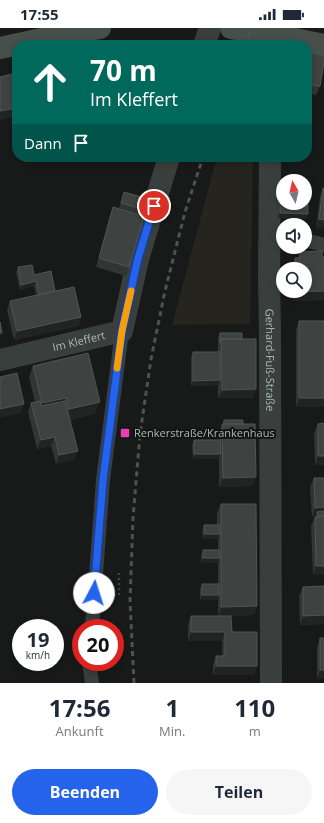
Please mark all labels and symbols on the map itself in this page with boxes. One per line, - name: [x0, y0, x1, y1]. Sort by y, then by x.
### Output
- north arrow: [276, 174, 312, 210]
- pin: [137, 189, 171, 223]
- street label: Gerhard-Fuß-Straße: [263, 308, 278, 411]
- street label: Im Kleffert: [51, 327, 107, 354]
- place label: Renkerstraße/Krankenhaus: [134, 425, 275, 440]
- marker: Renkerstraße/Krankenhaus: [119, 427, 131, 439]
- position arrow: [73, 572, 115, 614]
- speed limit sign: 20: [72, 619, 124, 671]

